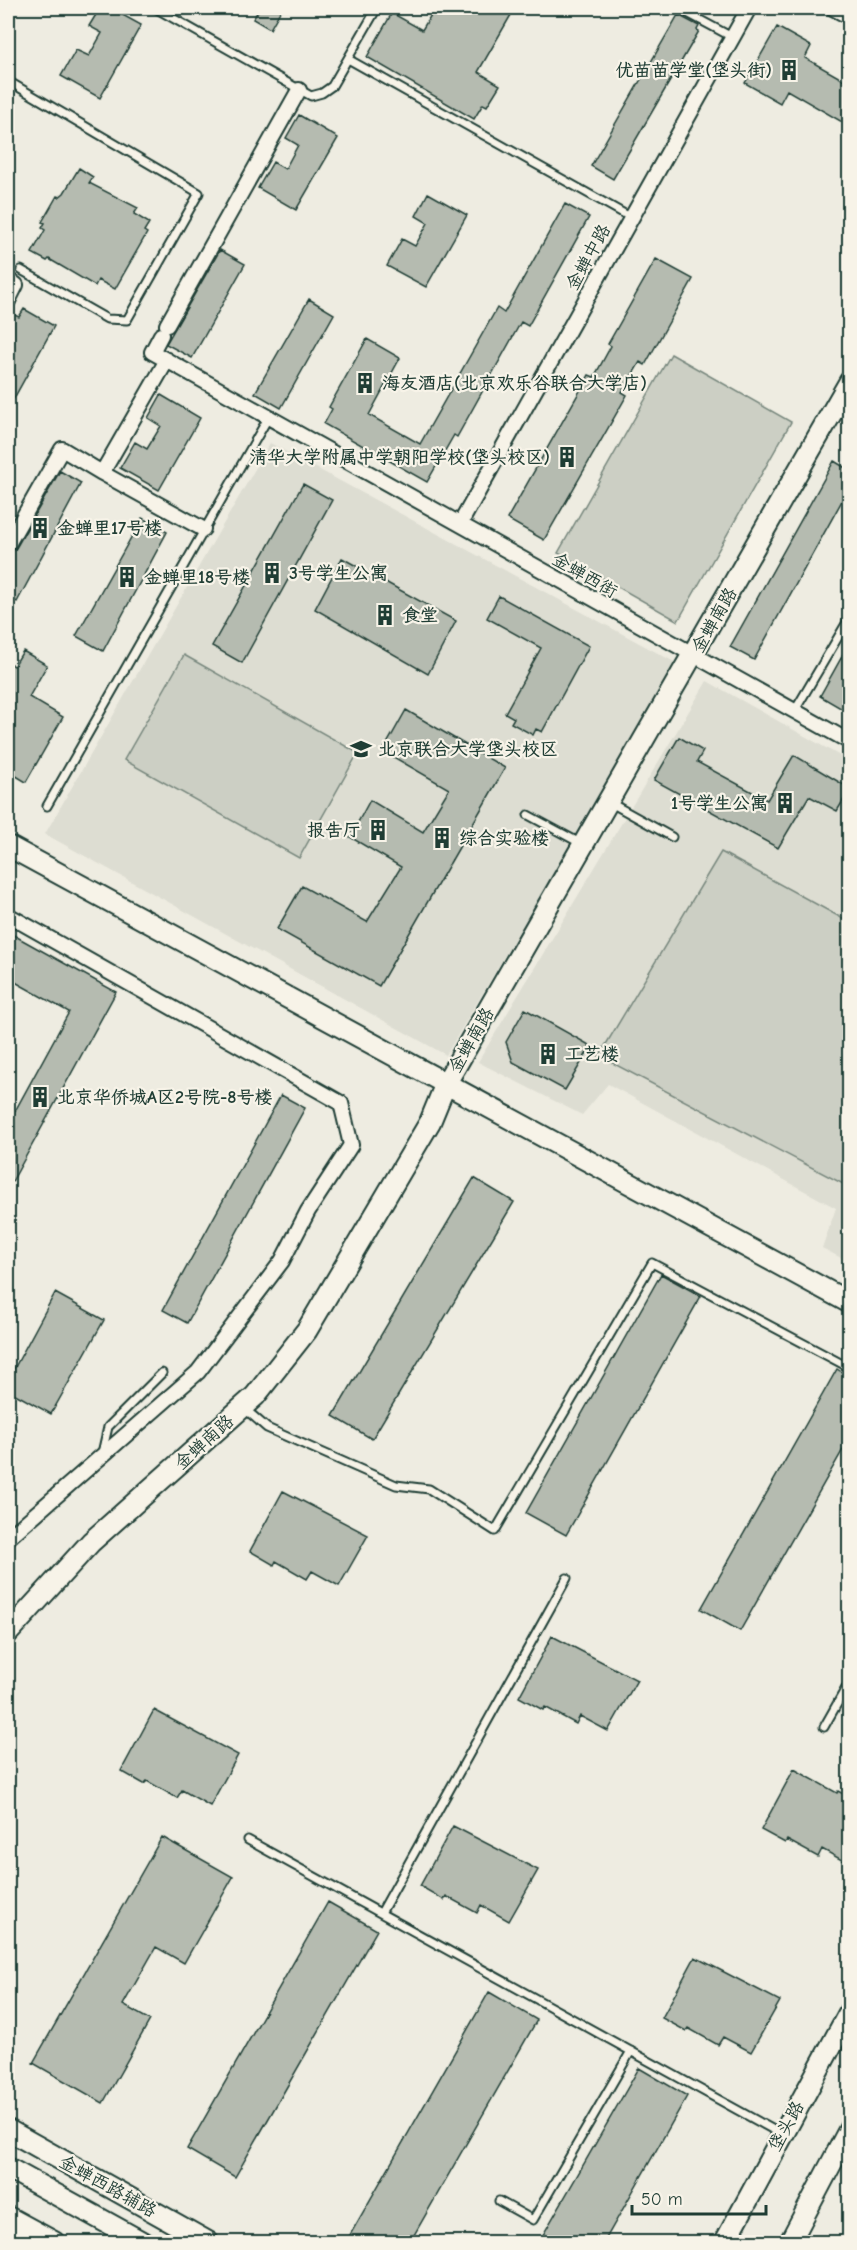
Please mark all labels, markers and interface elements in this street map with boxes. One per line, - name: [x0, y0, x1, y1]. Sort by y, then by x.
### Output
- building icon: 优苗苗学堂(垡头街): [777, 58, 801, 82]
- place label: 优苗苗学堂(垡头街): [615, 60, 772, 81]
- street label: 金蝉中路: [562, 221, 615, 294]
- building icon: 海友酒店(北京欢乐谷联合大学店): [353, 371, 377, 395]
- place label: 海友酒店(北京欢乐谷联合大学店): [382, 373, 647, 394]
- building icon: 清华大学附属中学朝阳学校(垡头校区): [555, 445, 579, 469]
- place label: 清华大学附属中学朝阳学校(垡头校区): [249, 447, 550, 468]
- building icon: 金蝉里17号楼: [28, 516, 52, 540]
- place label: 金蝉里17号楼: [57, 518, 162, 539]
- street label: 金蝉西街: [548, 548, 621, 603]
- building icon: 3号学生公寓: [260, 561, 284, 585]
- place label: 3号学生公寓: [289, 563, 388, 584]
- building icon: 金蝉里18号楼: [115, 565, 139, 589]
- place label: 金蝉里18号楼: [144, 567, 250, 588]
- street label: 金蝉南路: [687, 584, 742, 657]
- building icon: 食堂: [373, 603, 397, 627]
- place label: 食堂: [402, 605, 438, 626]
- school or university icon: 北京联合大学垡头校区: [349, 737, 373, 761]
- place label: 北京联合大学垡头校区: [378, 739, 558, 760]
- building icon: 1号学生公寓: [773, 791, 797, 815]
- place label: 1号学生公寓: [671, 793, 768, 814]
- building icon: 报告厅: [366, 818, 390, 842]
- place label: 报告厅: [307, 820, 361, 841]
- building icon: 综合实验楼: [430, 826, 454, 850]
- place label: 综合实验楼: [459, 828, 549, 849]
- street label: 金蝉南路: [444, 1004, 499, 1077]
- building icon: 工艺楼: [536, 1042, 560, 1066]
- place label: 工艺楼: [565, 1044, 619, 1065]
- building icon: 北京华侨城A区2号院-8号楼: [28, 1085, 52, 1109]
- place label: 北京华侨城A区2号院-8号楼: [57, 1087, 272, 1108]
- street label: 金蝉南路: [171, 1410, 238, 1474]
- street label: 垡头路: [764, 2098, 809, 2155]
- street label: 金蝉西路辅路: [55, 2151, 160, 2222]
- scale bar: [632, 2178, 766, 2216]
- text: 50 m: [641, 2189, 683, 2210]

